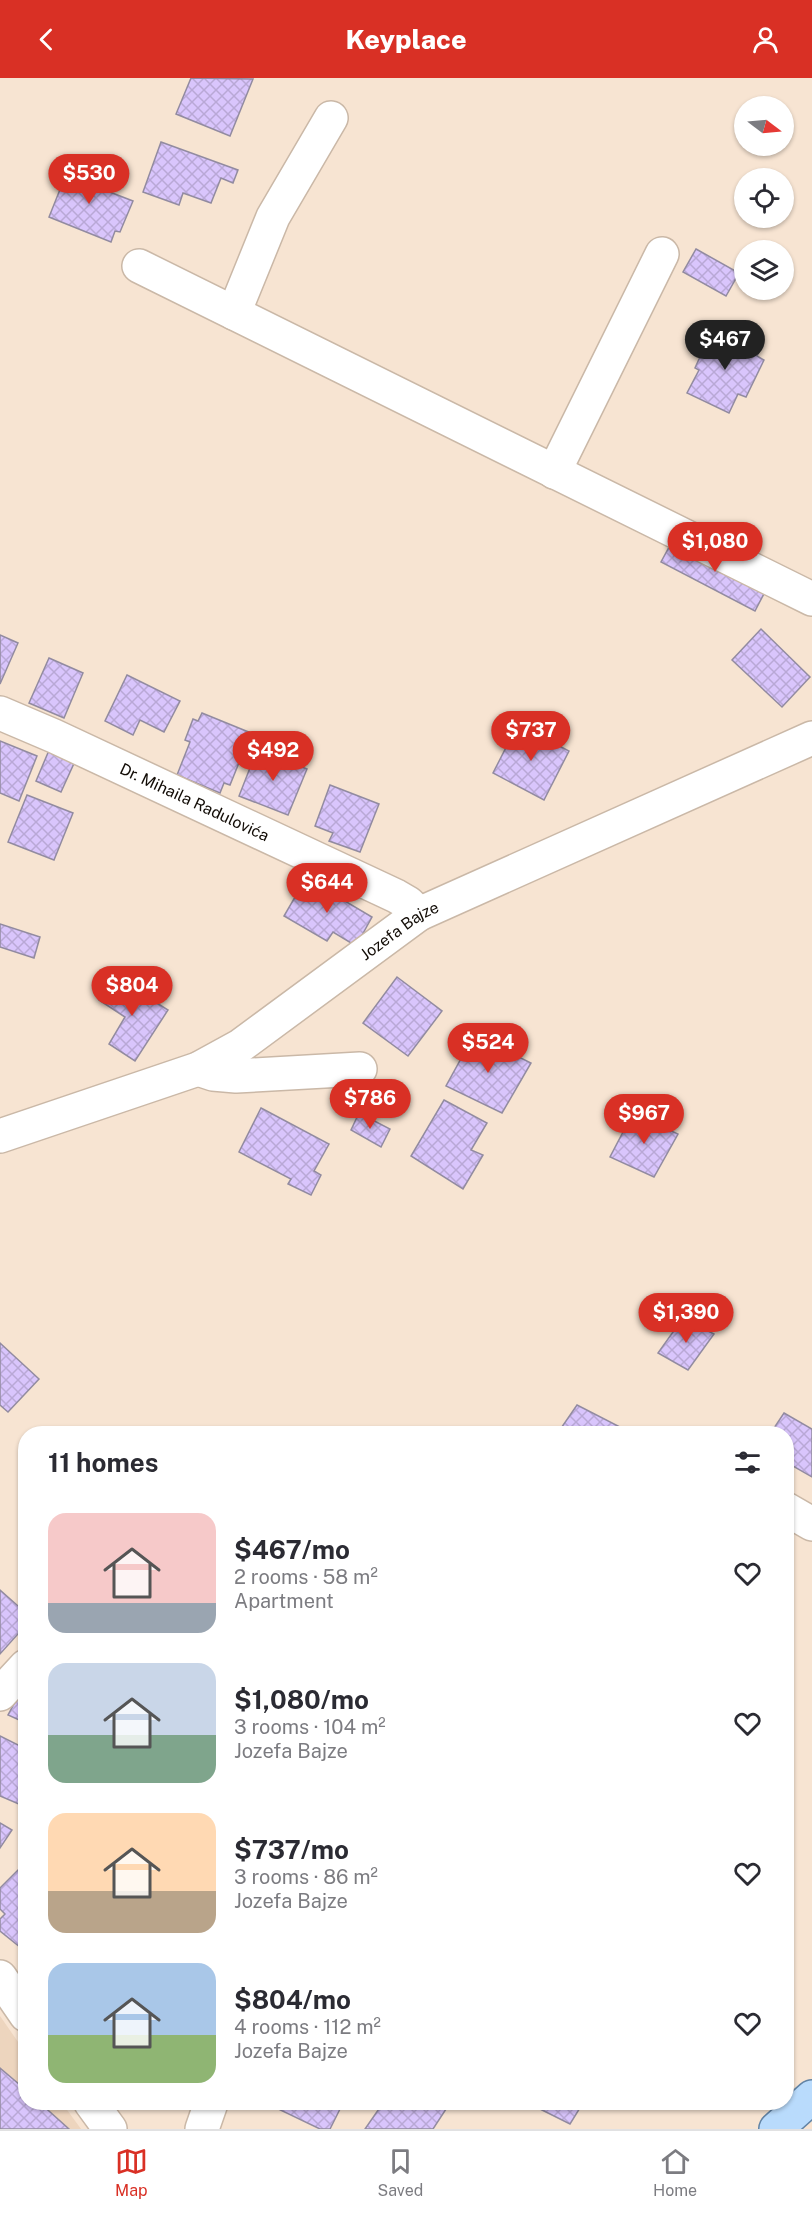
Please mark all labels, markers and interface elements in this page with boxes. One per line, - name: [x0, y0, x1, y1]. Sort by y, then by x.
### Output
- icon: back: [30, 23, 63, 56]
- text: Keyplace: [345, 23, 467, 55]
- icon: person: [749, 23, 782, 56]
- north arrow: [734, 96, 794, 156]
- map controls: [734, 96, 794, 300]
- pin: $530: [53, 154, 125, 205]
- text: $530: [62, 161, 116, 185]
- button: locate: [734, 168, 794, 228]
- button: layers: [734, 240, 794, 300]
- pin: $467: [689, 320, 761, 371]
- text: $467: [699, 327, 751, 351]
- pin: $1,080: [666, 522, 764, 573]
- text: $1,080: [682, 529, 748, 553]
- pin: $737: [495, 711, 567, 762]
- text: $737: [505, 718, 557, 742]
- pin: $492: [237, 731, 309, 782]
- text: $492: [247, 738, 299, 762]
- street label: Dr. Mihaila Radulovića: [117, 759, 272, 845]
- pin: $644: [291, 863, 363, 914]
- text: $644: [301, 870, 354, 894]
- street label: Jozefa Bajze: [356, 897, 441, 964]
- pin: $804: [96, 966, 168, 1017]
- text: $804: [106, 973, 158, 997]
- pin: $524: [452, 1023, 524, 1074]
- text: $524: [462, 1030, 514, 1054]
- pin: $786: [334, 1079, 406, 1130]
- text: $786: [344, 1086, 396, 1110]
- pin: $967: [608, 1094, 680, 1145]
- text: $967: [618, 1101, 670, 1125]
- pin: $1,390: [637, 1293, 735, 1344]
- text: $1,390: [653, 1300, 719, 1324]
- icon: filters: [731, 1446, 764, 1479]
- text: 11 homes: [48, 1447, 158, 1478]
- text: $467/mo: [234, 1534, 350, 1565]
- icon: home: [96, 1537, 168, 1609]
- icon: heart: [731, 1557, 764, 1590]
- text: 2 rooms · 58 m²: [234, 1565, 378, 1589]
- text: Apartment: [234, 1589, 334, 1613]
- text: $1,080/mo: [234, 1684, 369, 1715]
- icon: home: [96, 1687, 168, 1759]
- icon: heart: [731, 1707, 764, 1740]
- text: 3 rooms · 104 m²: [234, 1715, 386, 1739]
- text: Jozefa Bajze: [234, 1739, 348, 1763]
- text: $737/mo: [234, 1834, 349, 1865]
- icon: home: [96, 1837, 168, 1909]
- icon: heart: [731, 1857, 764, 1890]
- text: 3 rooms · 86 m²: [234, 1865, 378, 1889]
- text: Jozefa Bajze: [234, 1889, 348, 1913]
- text: $804/mo: [234, 1984, 351, 2015]
- icon: home: [96, 1987, 168, 2059]
- icon: heart: [731, 2007, 764, 2040]
- text: 4 rooms · 112 m²: [234, 2015, 381, 2039]
- text: Jozefa Bajze: [234, 2039, 348, 2063]
- tab: Map: [115, 2145, 148, 2200]
- tab: Saved: [378, 2145, 423, 2200]
- tab: Home: [653, 2145, 697, 2200]

